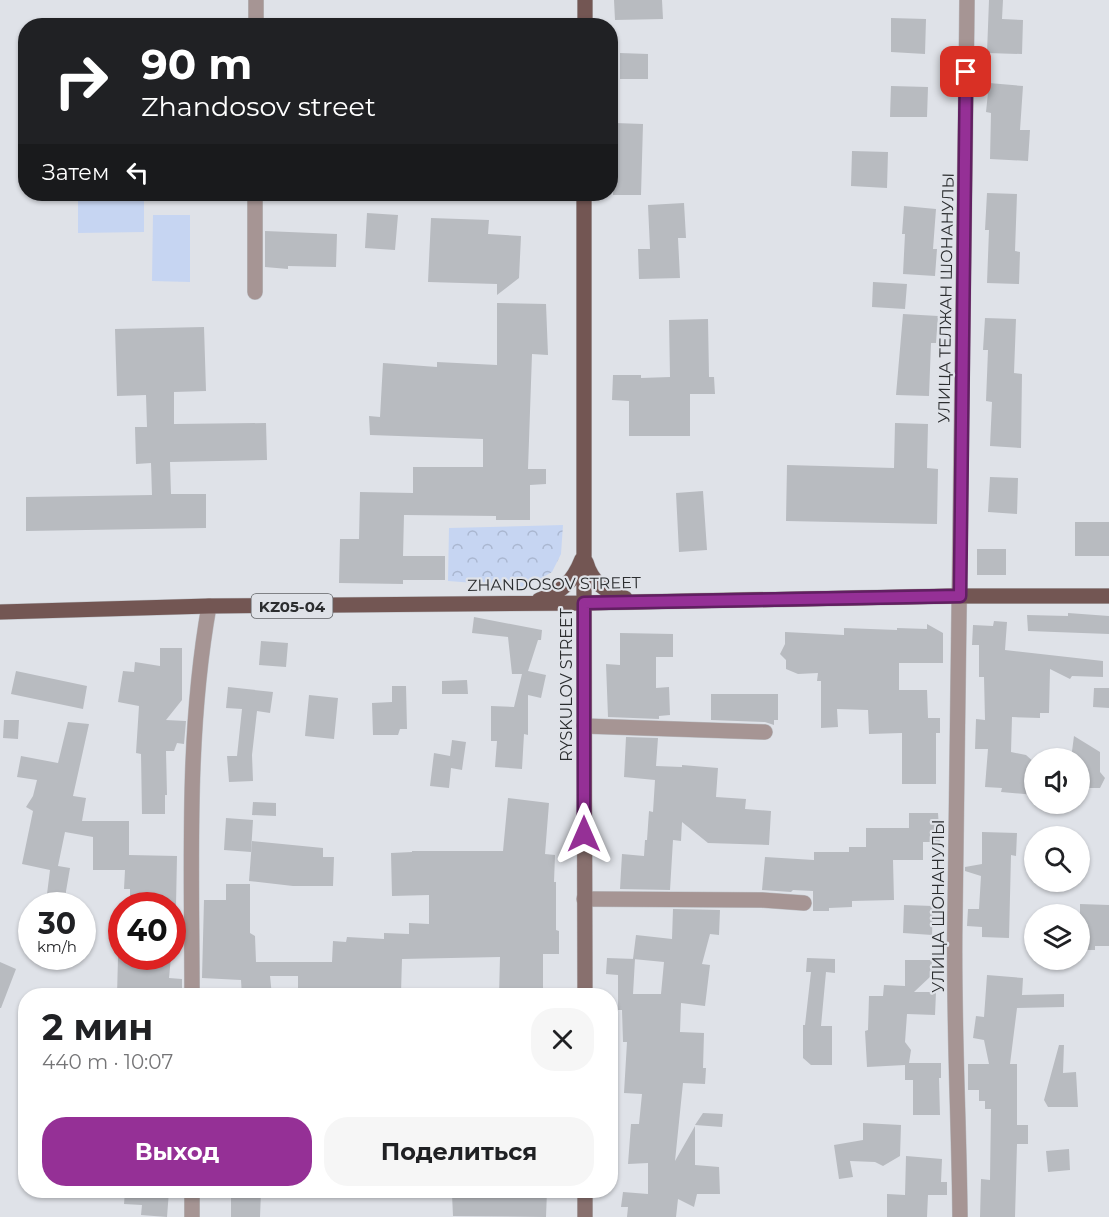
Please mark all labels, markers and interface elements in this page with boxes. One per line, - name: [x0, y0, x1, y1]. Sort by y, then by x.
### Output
- text: 90 m: [141, 38, 252, 90]
- icon: right: [42, 42, 120, 120]
- pin: [940, 46, 991, 97]
- icon: arrive: [949, 55, 982, 88]
- text: Zhandosov street: [141, 90, 376, 123]
- icon: left: [121, 156, 154, 189]
- text: Затем: [42, 159, 109, 186]
- street label: УЛИЦА ТЕЛЖАН ШОНАНУЛЫ: [934, 173, 958, 423]
- street label: ZHANDOSOV STREET: [467, 573, 642, 595]
- road number: KZ05-04: [252, 594, 332, 618]
- street label: RYSKULOV STREET: [557, 607, 576, 762]
- map controls: [1024, 748, 1090, 970]
- button: sound: [1024, 748, 1090, 814]
- position arrow: [552, 802, 616, 866]
- street label: УЛИЦА ШОНАНУЛЫ: [929, 819, 948, 993]
- button: search: [1024, 826, 1090, 892]
- speed limit sign: 40: [108, 892, 186, 970]
- button: layers: [1024, 904, 1090, 970]
- text: 30: [38, 905, 76, 942]
- text: km/h: [37, 937, 77, 956]
- text: 2 мин: [42, 1005, 153, 1049]
- button: close: [531, 1008, 594, 1071]
- text: 440 m · 10:07: [42, 1050, 173, 1074]
- button: Выход: [42, 1117, 312, 1186]
- button: Поделиться: [324, 1117, 594, 1186]

